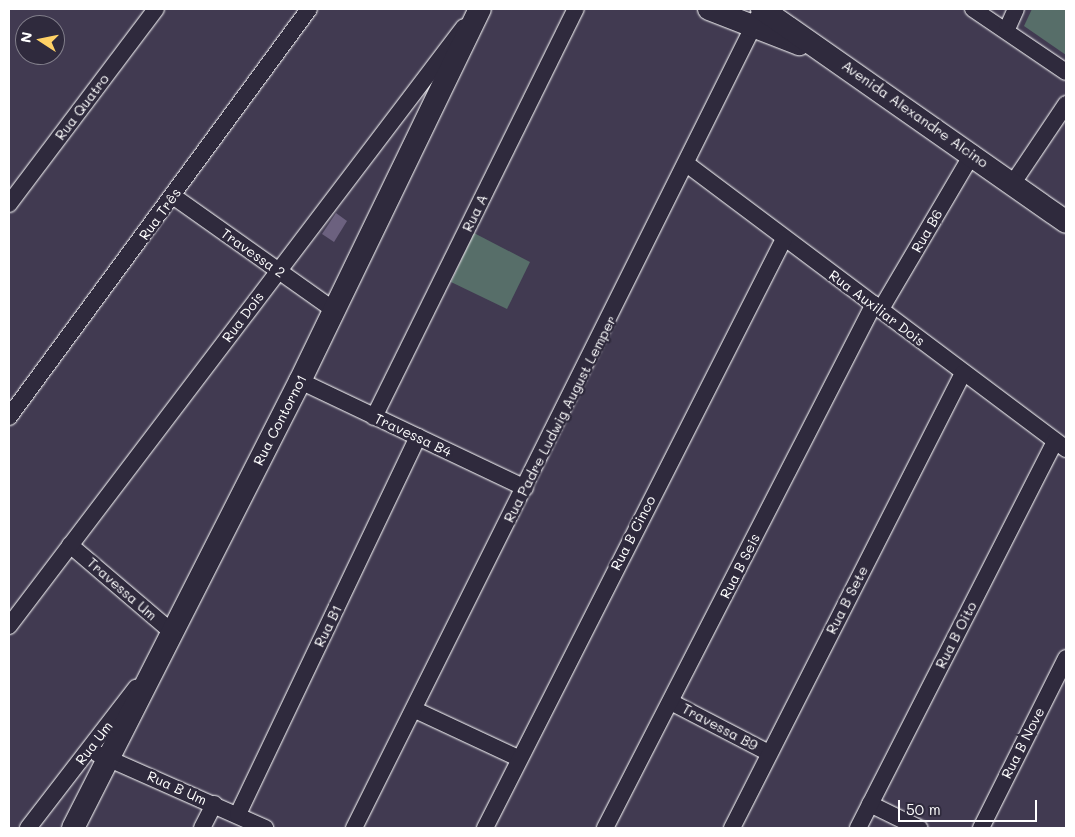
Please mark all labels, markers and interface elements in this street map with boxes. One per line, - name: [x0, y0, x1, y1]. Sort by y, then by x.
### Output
- north arrow: [15, 15, 65, 65]
- text: N: [15, 30, 36, 44]
- street label: Avenida Alexandre Alcino: [839, 57, 991, 171]
- street label: Rua Quatro: [52, 71, 112, 143]
- street label: Rua Três: [135, 185, 185, 243]
- street label: Rua A: [459, 192, 491, 234]
- street label: Rua B6: [908, 206, 946, 256]
- street label: Travessa 2: [218, 225, 288, 281]
- street label: Rua Auxiliar Dois: [826, 266, 928, 350]
- street label: Rua Dois: [219, 288, 267, 346]
- street label: Rua Padre Ludwig August Lemper: [500, 313, 620, 525]
- street label: Rua Contorno1: [250, 372, 310, 468]
- street label: Travessa B4: [372, 410, 454, 460]
- street label: Rua B Cinco: [607, 493, 659, 573]
- street label: Rua B Seis: [716, 531, 764, 601]
- street label: Travessa Um: [84, 554, 160, 624]
- street label: Rua B Sete: [823, 563, 871, 637]
- street label: Rua B Oito: [932, 599, 980, 671]
- street label: Rua B1: [311, 602, 345, 650]
- street label: Travessa B9: [679, 700, 761, 754]
- street label: Rua B Nove: [998, 705, 1048, 781]
- street label: Rua Um: [72, 718, 116, 768]
- street label: Rua B Um: [145, 767, 209, 809]
- scale bar: [900, 790, 1039, 822]
- text: 50 m: [906, 799, 941, 819]

